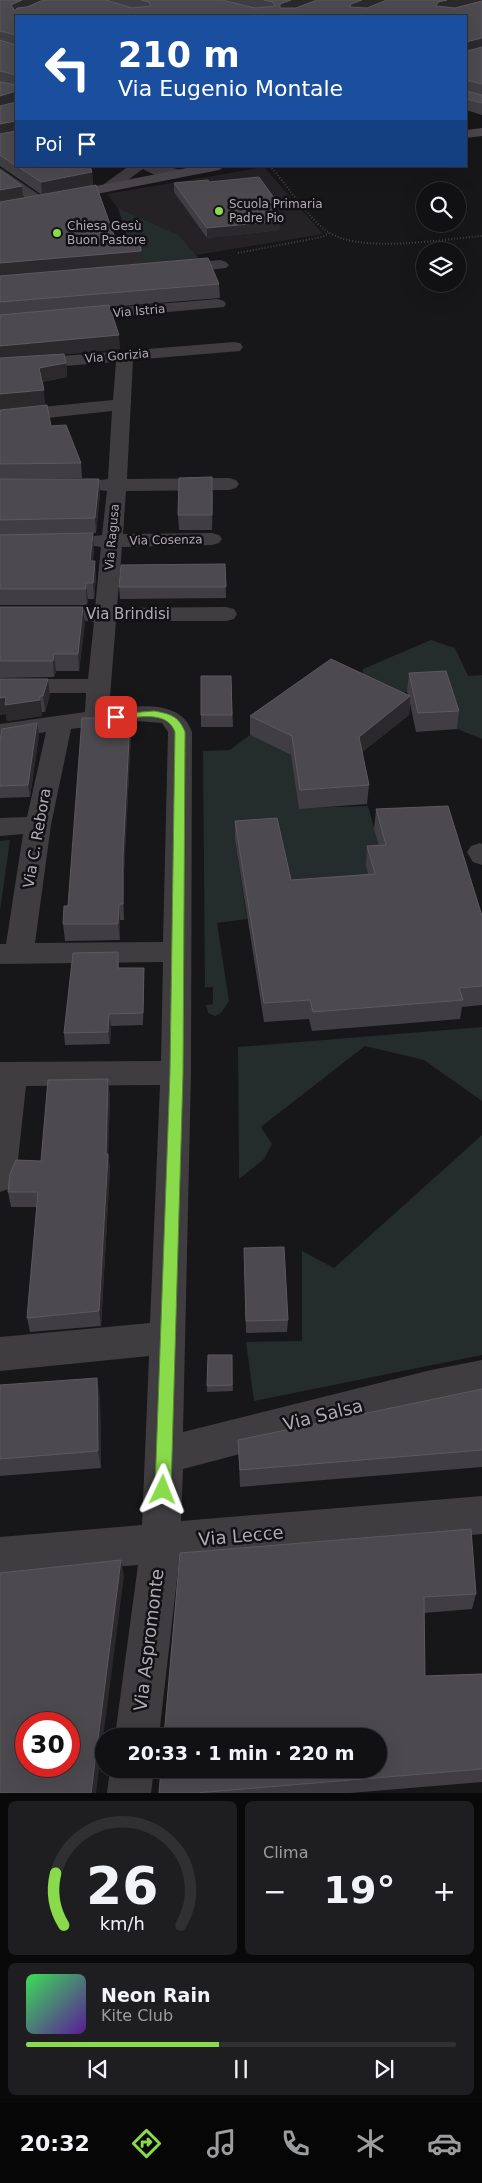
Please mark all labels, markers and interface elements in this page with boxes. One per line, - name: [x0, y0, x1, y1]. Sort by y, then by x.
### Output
- icon: left: [35, 35, 100, 100]
- text: 210 m: [118, 35, 240, 75]
- text: Via Eugenio Montale: [118, 76, 343, 101]
- icon: arrive: [73, 130, 101, 158]
- text: Poi: [35, 133, 63, 155]
- map controls: [416, 182, 466, 292]
- button: search: [416, 182, 466, 232]
- place label: Scuola Primaria Padre Pio: [229, 197, 323, 225]
- marker: Scuola Primaria Padre Pio: [213, 205, 225, 217]
- place label: Chiesa Gesù Buon Pastore: [67, 219, 146, 247]
- marker: Chiesa Gesù Buon Pastore: [51, 227, 63, 239]
- button: layers: [416, 242, 466, 292]
- street label: Via Istria: [112, 302, 166, 320]
- street label: Via Gorizia: [84, 346, 150, 366]
- street label: Via Ragusa: [102, 503, 122, 571]
- street label: Via Cosenza: [129, 532, 203, 548]
- street label: Via Brindisi: [86, 605, 170, 623]
- pin: [95, 696, 137, 738]
- icon: arrive: [102, 703, 130, 731]
- street label: Via C. Rebora: [19, 787, 55, 889]
- street label: Via Salsa: [281, 1394, 365, 1435]
- position arrow: [136, 1463, 188, 1515]
- street label: Via Lecce: [198, 1521, 284, 1550]
- street label: Via Aspromonte: [129, 1568, 168, 1712]
- speed limit sign: 30: [15, 1712, 80, 1777]
- text: 20:33 · 1 min · 220 m: [127, 1742, 355, 1764]
- text: Clima: [263, 1843, 308, 1862]
- text: 26: [86, 1856, 159, 1916]
- text: 19°: [324, 1868, 395, 1912]
- text: −: [263, 1875, 286, 1908]
- text: +: [433, 1875, 456, 1908]
- text: km/h: [100, 1913, 145, 1934]
- text: Neon Rain: [101, 1984, 210, 2006]
- text: Kite Club: [101, 2006, 173, 2025]
- icon: previous: [84, 2055, 112, 2083]
- icon: pause: [227, 2055, 255, 2083]
- icon: next: [370, 2055, 398, 2083]
- icon: directions: [129, 2126, 164, 2161]
- icon: music: [204, 2126, 239, 2161]
- icon: phone: [278, 2126, 313, 2161]
- icon: climate: [353, 2126, 388, 2161]
- icon: car: [427, 2126, 462, 2161]
- text: 20:32: [20, 2131, 90, 2156]

